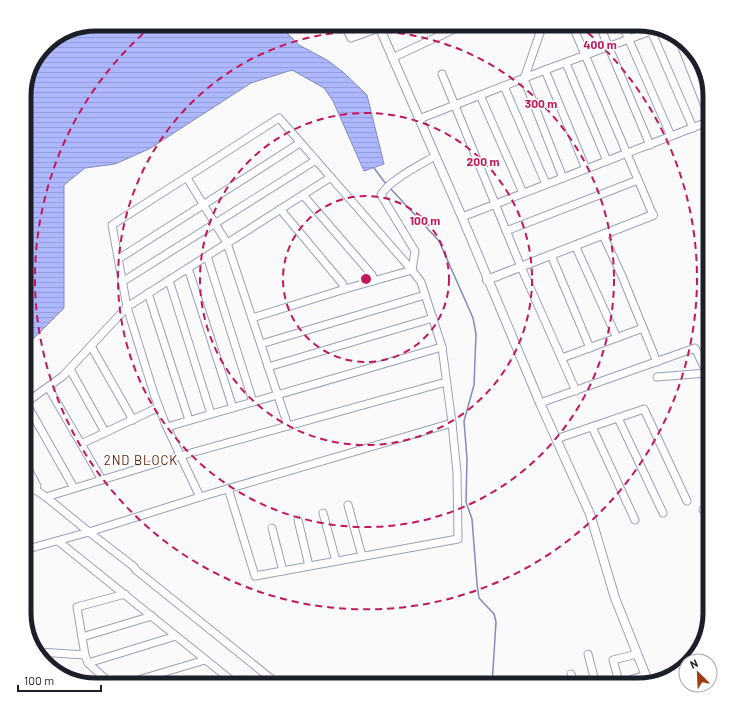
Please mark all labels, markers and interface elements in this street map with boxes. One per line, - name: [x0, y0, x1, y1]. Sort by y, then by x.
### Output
- text: 400 m: [583, 37, 617, 51]
- text: 300 m: [525, 96, 557, 110]
- text: 200 m: [467, 154, 499, 168]
- text: 100 m: [410, 213, 440, 227]
- centre of rings: [359, 272, 373, 286]
- district label: 2ND BLOCK: [104, 452, 178, 468]
- north arrow: [678, 653, 718, 693]
- text: N: [688, 656, 700, 671]
- scale bar: [18, 667, 101, 693]
- text: 100 m: [24, 673, 54, 687]

